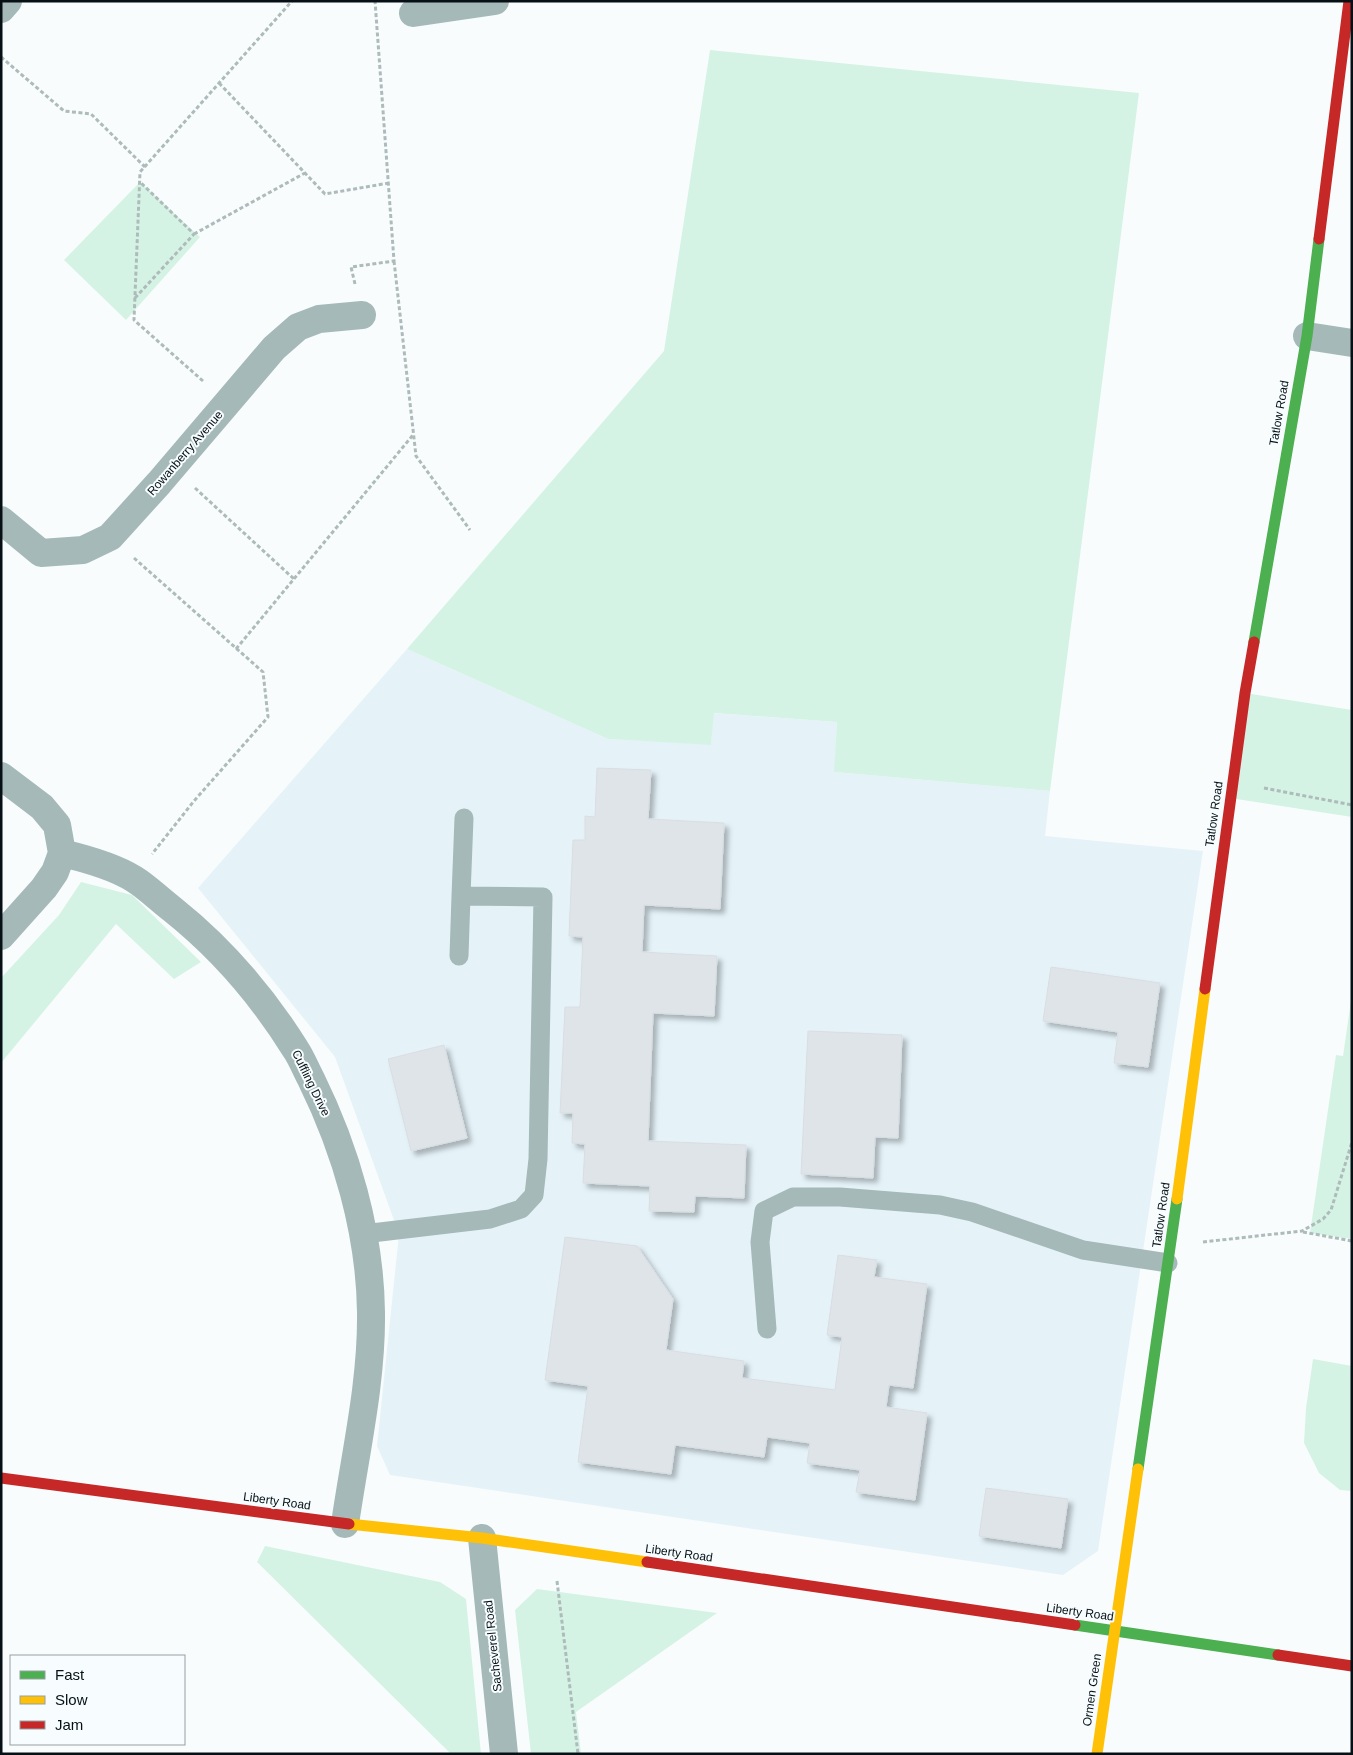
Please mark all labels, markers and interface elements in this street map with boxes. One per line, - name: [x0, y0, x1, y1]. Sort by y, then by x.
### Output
- street label: Tatlow Road: [1266, 379, 1292, 447]
- street label: Rowanberry Avenue: [144, 407, 226, 498]
- street label: Tatlow Road: [1202, 780, 1226, 848]
- street label: Cuffling Drive: [289, 1048, 333, 1119]
- street label: Tatlow Road: [1149, 1181, 1173, 1249]
- street label: Liberty Road: [242, 1489, 312, 1513]
- street label: Liberty Road: [644, 1541, 714, 1565]
- street label: Sacheverel Road: [481, 1599, 505, 1693]
- street label: Liberty Road: [1045, 1600, 1115, 1624]
- street label: Ormen Green: [1080, 1653, 1104, 1727]
- legend: [10, 1655, 185, 1745]
- text: Fast: [55, 1666, 85, 1683]
- text: Slow: [55, 1691, 88, 1708]
- text: Jam: [55, 1716, 83, 1733]

